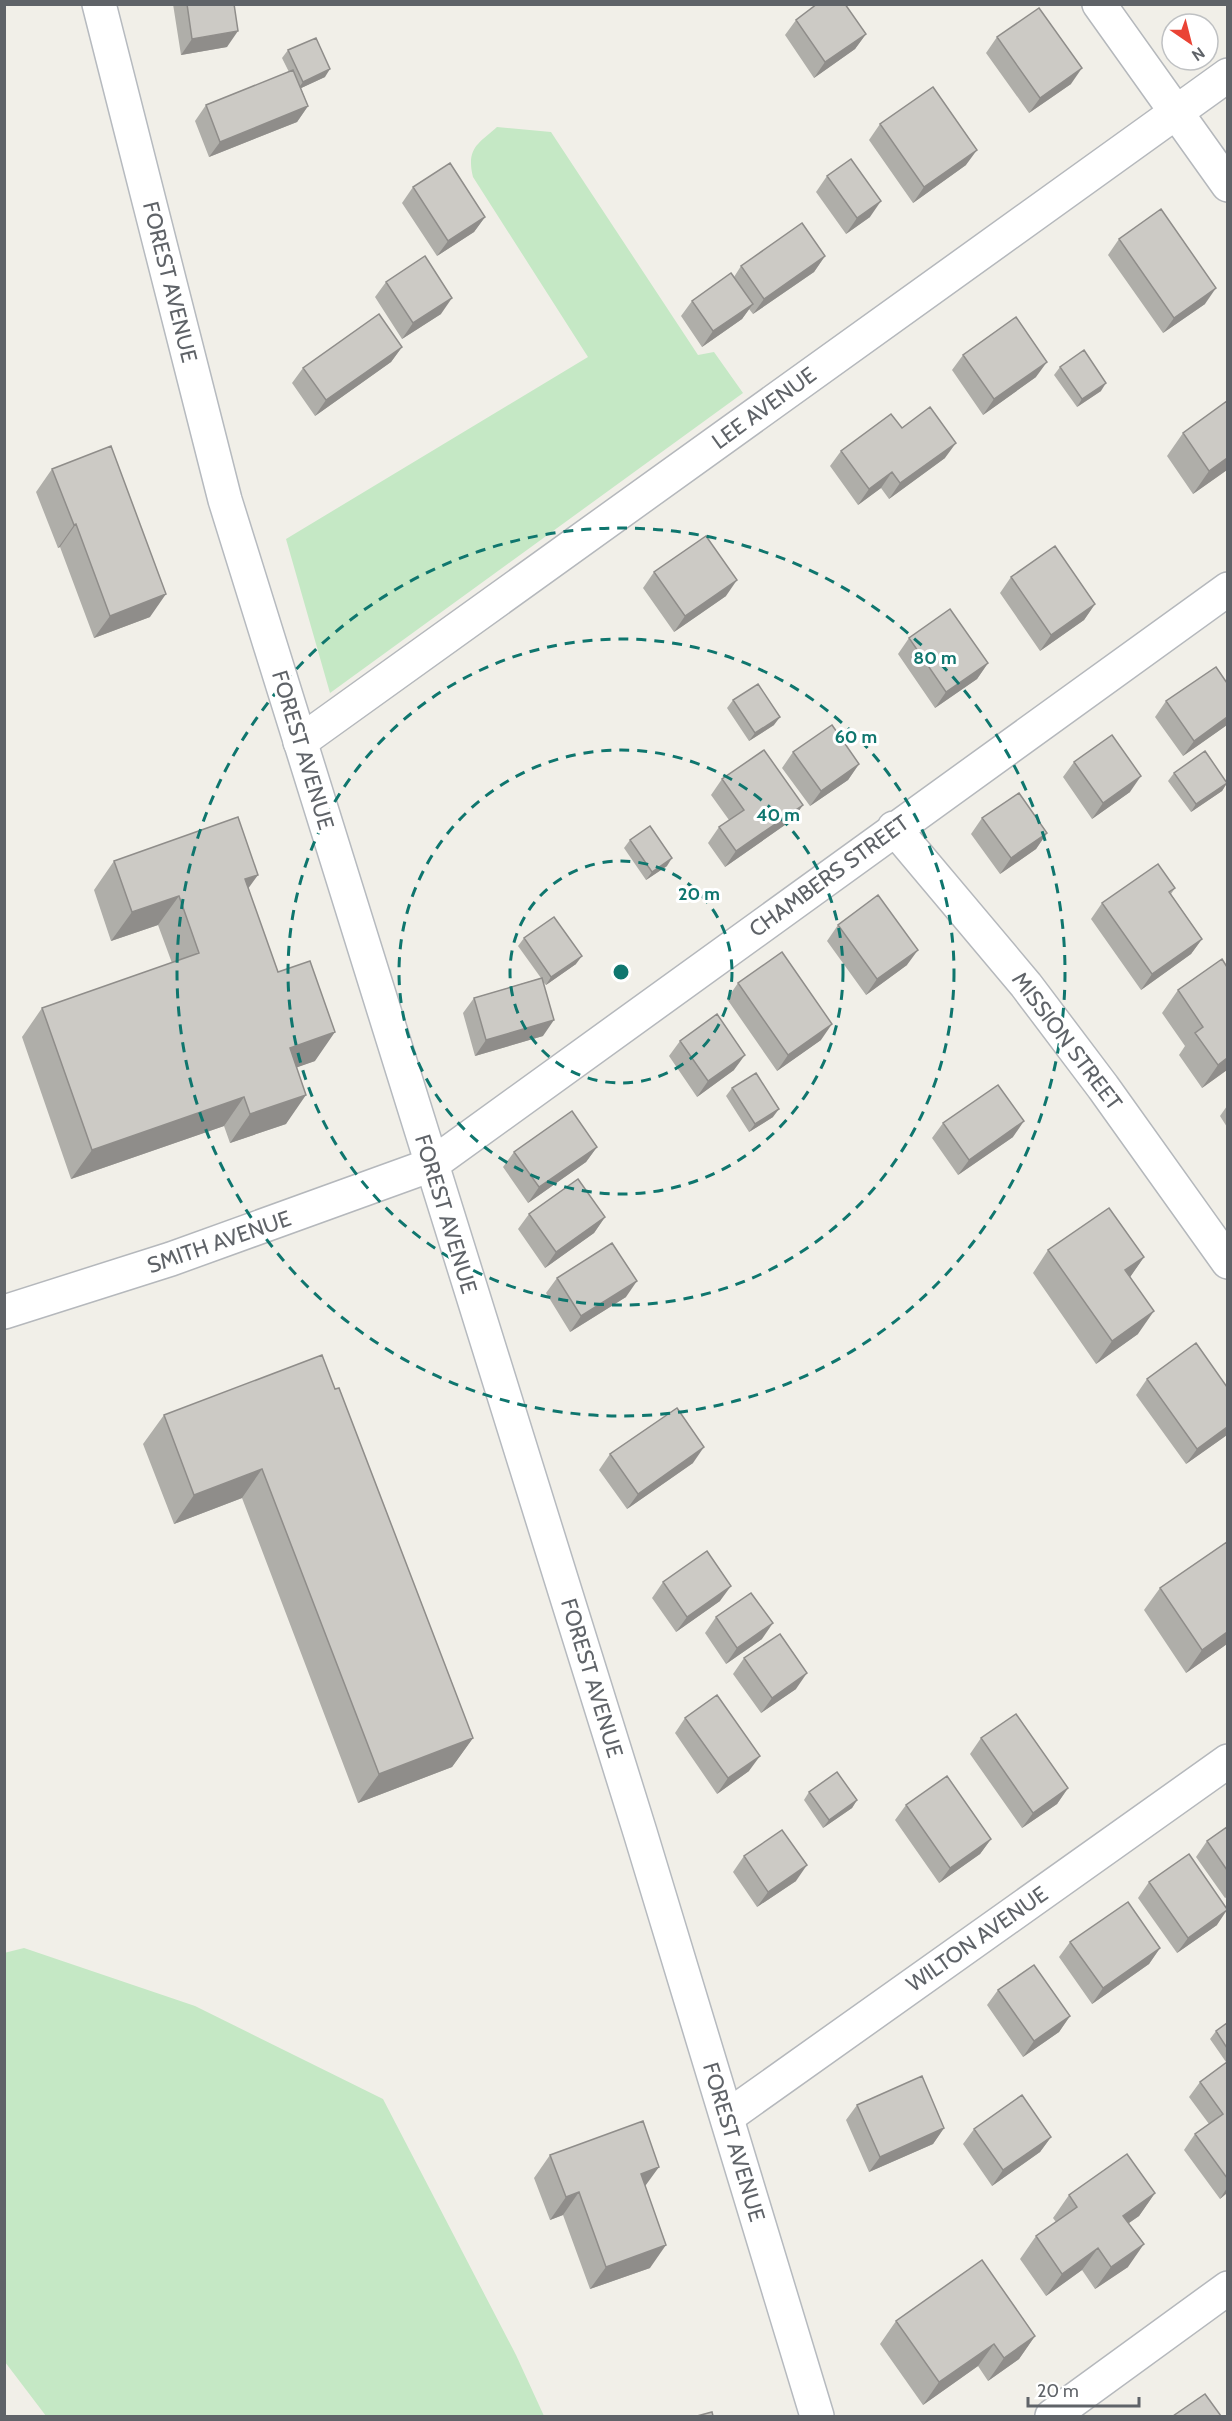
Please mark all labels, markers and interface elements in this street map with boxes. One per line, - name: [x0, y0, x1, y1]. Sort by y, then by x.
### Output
- north arrow: [1160, 12, 1220, 72]
- text: N: [1188, 43, 1208, 65]
- street label: FOREST AVENUE: [137, 199, 203, 365]
- street label: LEE AVENUE: [707, 361, 821, 455]
- text: 80 m: [913, 647, 957, 669]
- street label: FOREST AVENUE: [266, 667, 340, 833]
- text: 60 m: [835, 726, 877, 748]
- text: 40 m: [756, 804, 800, 826]
- street label: CHAMBERS STREET: [744, 809, 914, 943]
- text: 20 m: [678, 883, 720, 905]
- centre of rings: [611, 962, 631, 982]
- street label: MISSION STREET: [1006, 967, 1128, 1116]
- street label: FOREST AVENUE: [409, 1131, 483, 1297]
- street label: SMITH AVENUE: [144, 1205, 294, 1279]
- street label: FOREST AVENUE: [555, 1595, 629, 1761]
- street label: WILTON AVENUE: [901, 1880, 1053, 1998]
- street label: FOREST AVENUE: [697, 2059, 771, 2225]
- scale bar: [1028, 2370, 1139, 2408]
- text: 20 m: [1037, 2380, 1079, 2402]

